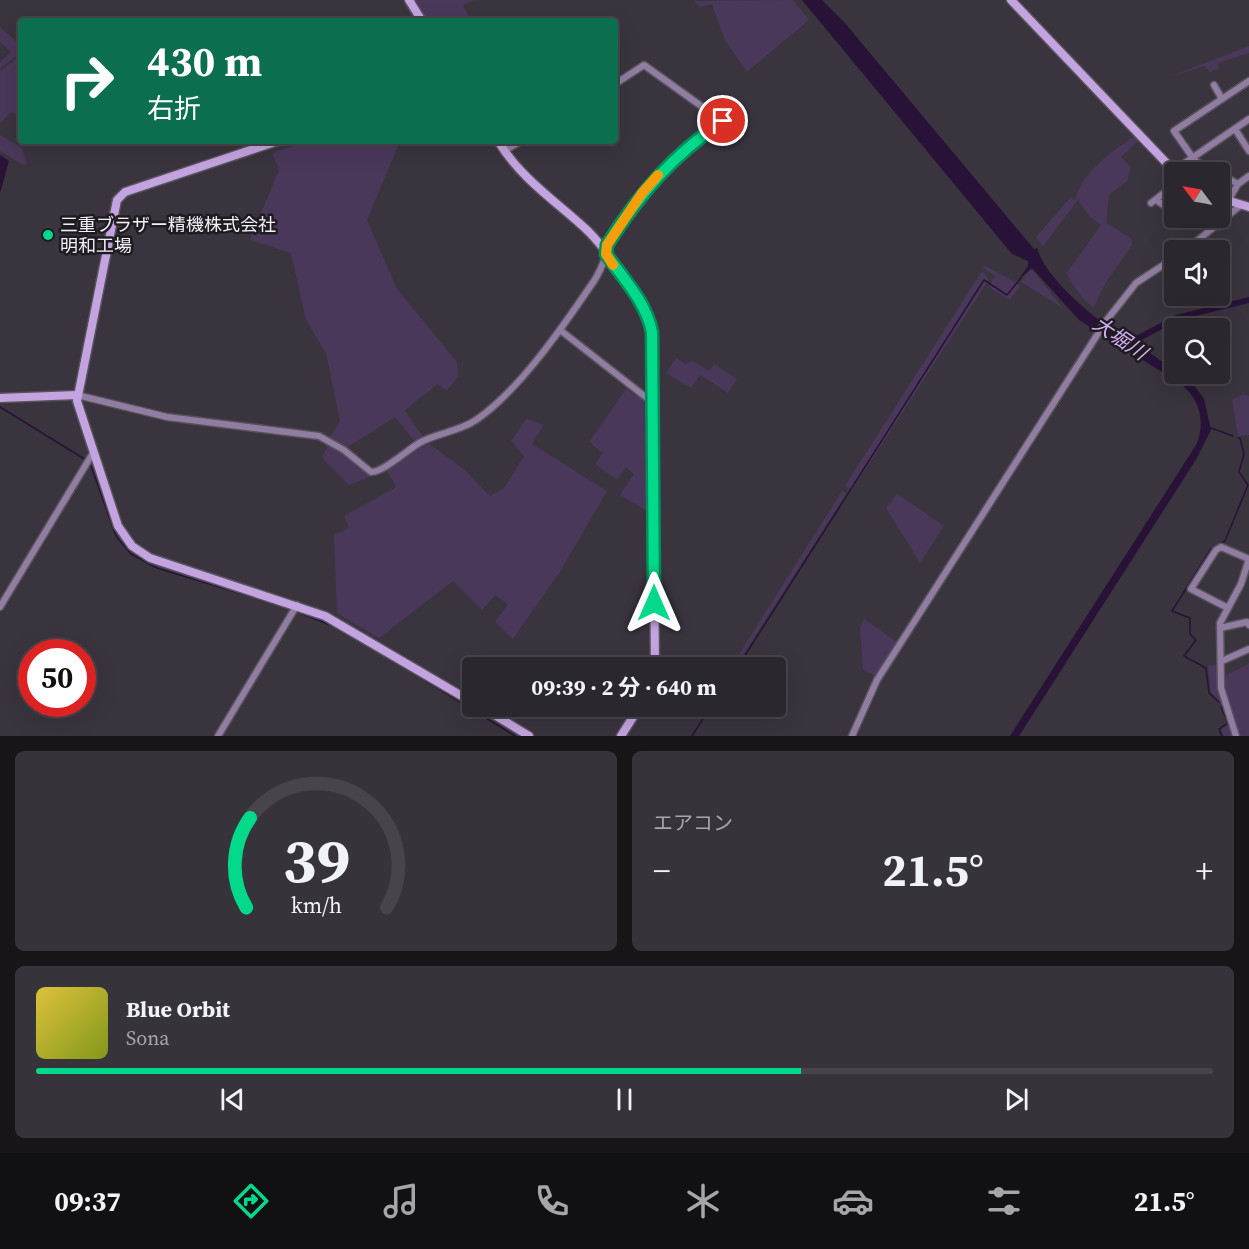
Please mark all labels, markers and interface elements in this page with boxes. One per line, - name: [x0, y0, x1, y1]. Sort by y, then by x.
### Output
- text: 430 m: [147, 32, 262, 90]
- icon: right: [48, 42, 126, 120]
- text: 右折: [147, 90, 201, 127]
- pin: [697, 95, 748, 146]
- icon: arrive: [706, 104, 739, 137]
- north arrow: [1164, 162, 1230, 228]
- map controls: [1164, 162, 1230, 384]
- place label: 三重ブラザー精機株式会社 明和工場: [60, 212, 276, 258]
- marker: 三重ブラザー精機株式会社 明和工場: [41, 228, 55, 242]
- button: sound: [1164, 240, 1230, 306]
- water label: 大堀川: [1087, 310, 1154, 368]
- button: search: [1164, 318, 1230, 384]
- position arrow: [622, 571, 686, 635]
- speed limit sign: 50: [18, 639, 96, 717]
- text: 09:39 · 2 分 · 640 m: [531, 672, 717, 702]
- text: エアコン: [653, 809, 733, 837]
- text: 39: [282, 817, 350, 903]
- text: 21.5°: [882, 839, 984, 901]
- text: −: [653, 848, 671, 893]
- text: +: [1196, 848, 1213, 893]
- text: km/h: [290, 891, 342, 920]
- text: Blue Orbit: [126, 994, 230, 1024]
- text: Sona: [126, 1024, 170, 1052]
- icon: previous: [216, 1083, 249, 1116]
- icon: pause: [608, 1083, 641, 1116]
- icon: next: [1000, 1083, 1033, 1116]
- icon: directions: [230, 1180, 272, 1222]
- icon: music: [380, 1180, 422, 1222]
- icon: phone: [531, 1180, 573, 1222]
- icon: climate: [682, 1180, 724, 1222]
- icon: car: [832, 1180, 874, 1222]
- icon: filters: [983, 1180, 1025, 1222]
- text: 09:37: [54, 1183, 121, 1220]
- text: 21.5°: [1134, 1183, 1195, 1220]

